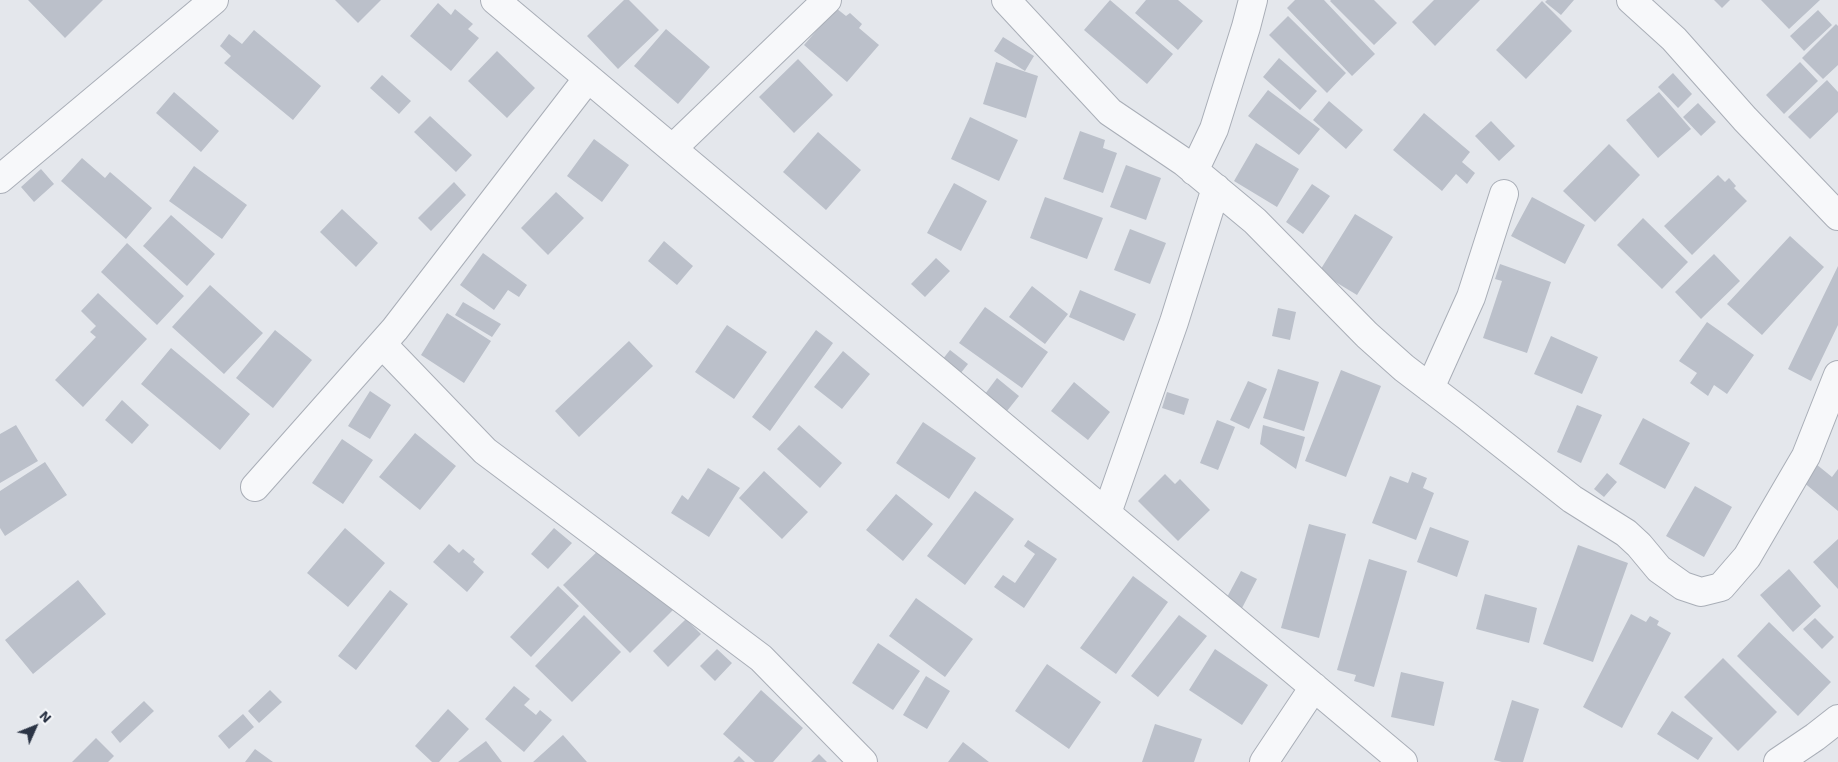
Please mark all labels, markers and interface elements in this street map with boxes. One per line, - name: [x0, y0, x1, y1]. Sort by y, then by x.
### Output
- north arrow: [10, 702, 60, 752]
- text: N: [36, 707, 55, 726]

